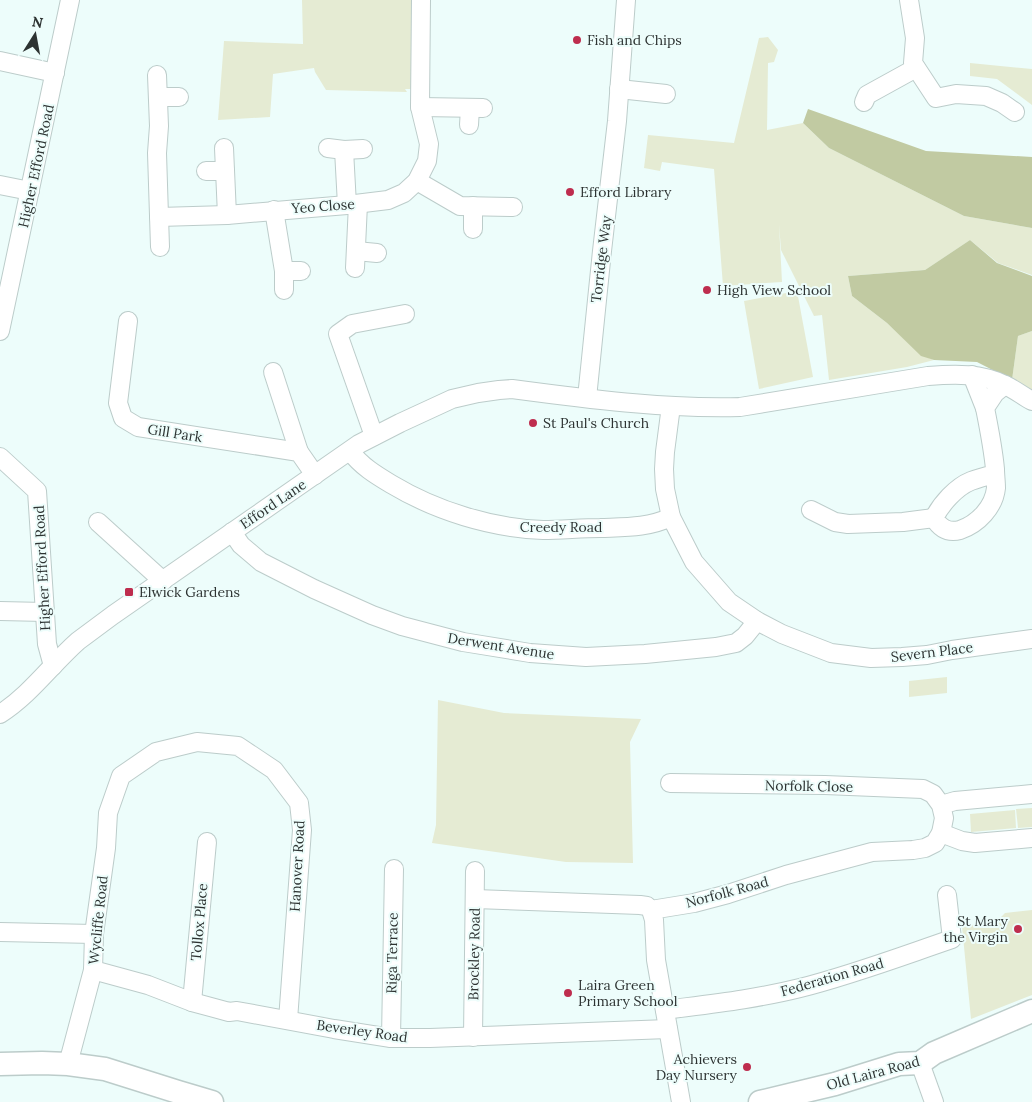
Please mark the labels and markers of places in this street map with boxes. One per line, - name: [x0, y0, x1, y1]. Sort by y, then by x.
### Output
- place label: Fish and Chips: [587, 31, 682, 49]
- marker: Fish and Chips: [571, 34, 583, 46]
- place label: Efford Library: [580, 183, 672, 201]
- marker: Efford Library: [564, 186, 576, 198]
- place label: High View School: [717, 281, 831, 299]
- marker: High View School: [701, 284, 713, 296]
- place label: St Paul's Church: [543, 414, 649, 432]
- marker: St Paul's Church: [527, 417, 539, 429]
- place label: Elwick Gardens: [139, 583, 240, 601]
- marker: Elwick Gardens: [123, 586, 135, 598]
- place label: St Mary the Virgin: [944, 912, 1009, 946]
- marker: St Mary the Virgin: [1012, 923, 1024, 935]
- place label: Laira Green Primary School: [578, 976, 678, 1010]
- marker: Laira Green Primary School: [562, 987, 574, 999]
- place label: Achievers Day Nursery: [656, 1050, 738, 1084]
- marker: Achievers Day Nursery: [741, 1061, 753, 1073]

